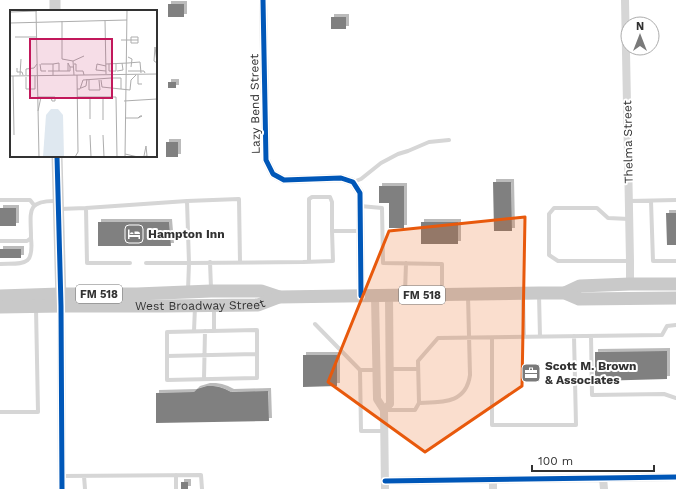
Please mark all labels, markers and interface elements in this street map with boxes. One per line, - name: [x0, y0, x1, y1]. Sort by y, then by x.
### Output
- inset map: [10, 10, 157, 157]
- north arrow: [620, 16, 660, 56]
- text: N: [636, 20, 644, 33]
- street label: Lazy Bend Street: [247, 54, 263, 154]
- street label: Thelma Street: [620, 100, 636, 184]
- hotel icon: Hampton Inn: [123, 223, 145, 245]
- place label: Hampton Inn: [148, 227, 225, 241]
- road number: FM 518: [76, 285, 122, 303]
- road number: FM 518: [399, 286, 445, 304]
- street label: West Broadway Street: [135, 296, 267, 313]
- place label: Scott M. Brown & Associates: [545, 359, 637, 387]
- office icon: Scott M. Brown & Associates: [520, 362, 542, 384]
- scale bar: [532, 447, 654, 473]
- text: 100 m: [538, 454, 573, 468]

